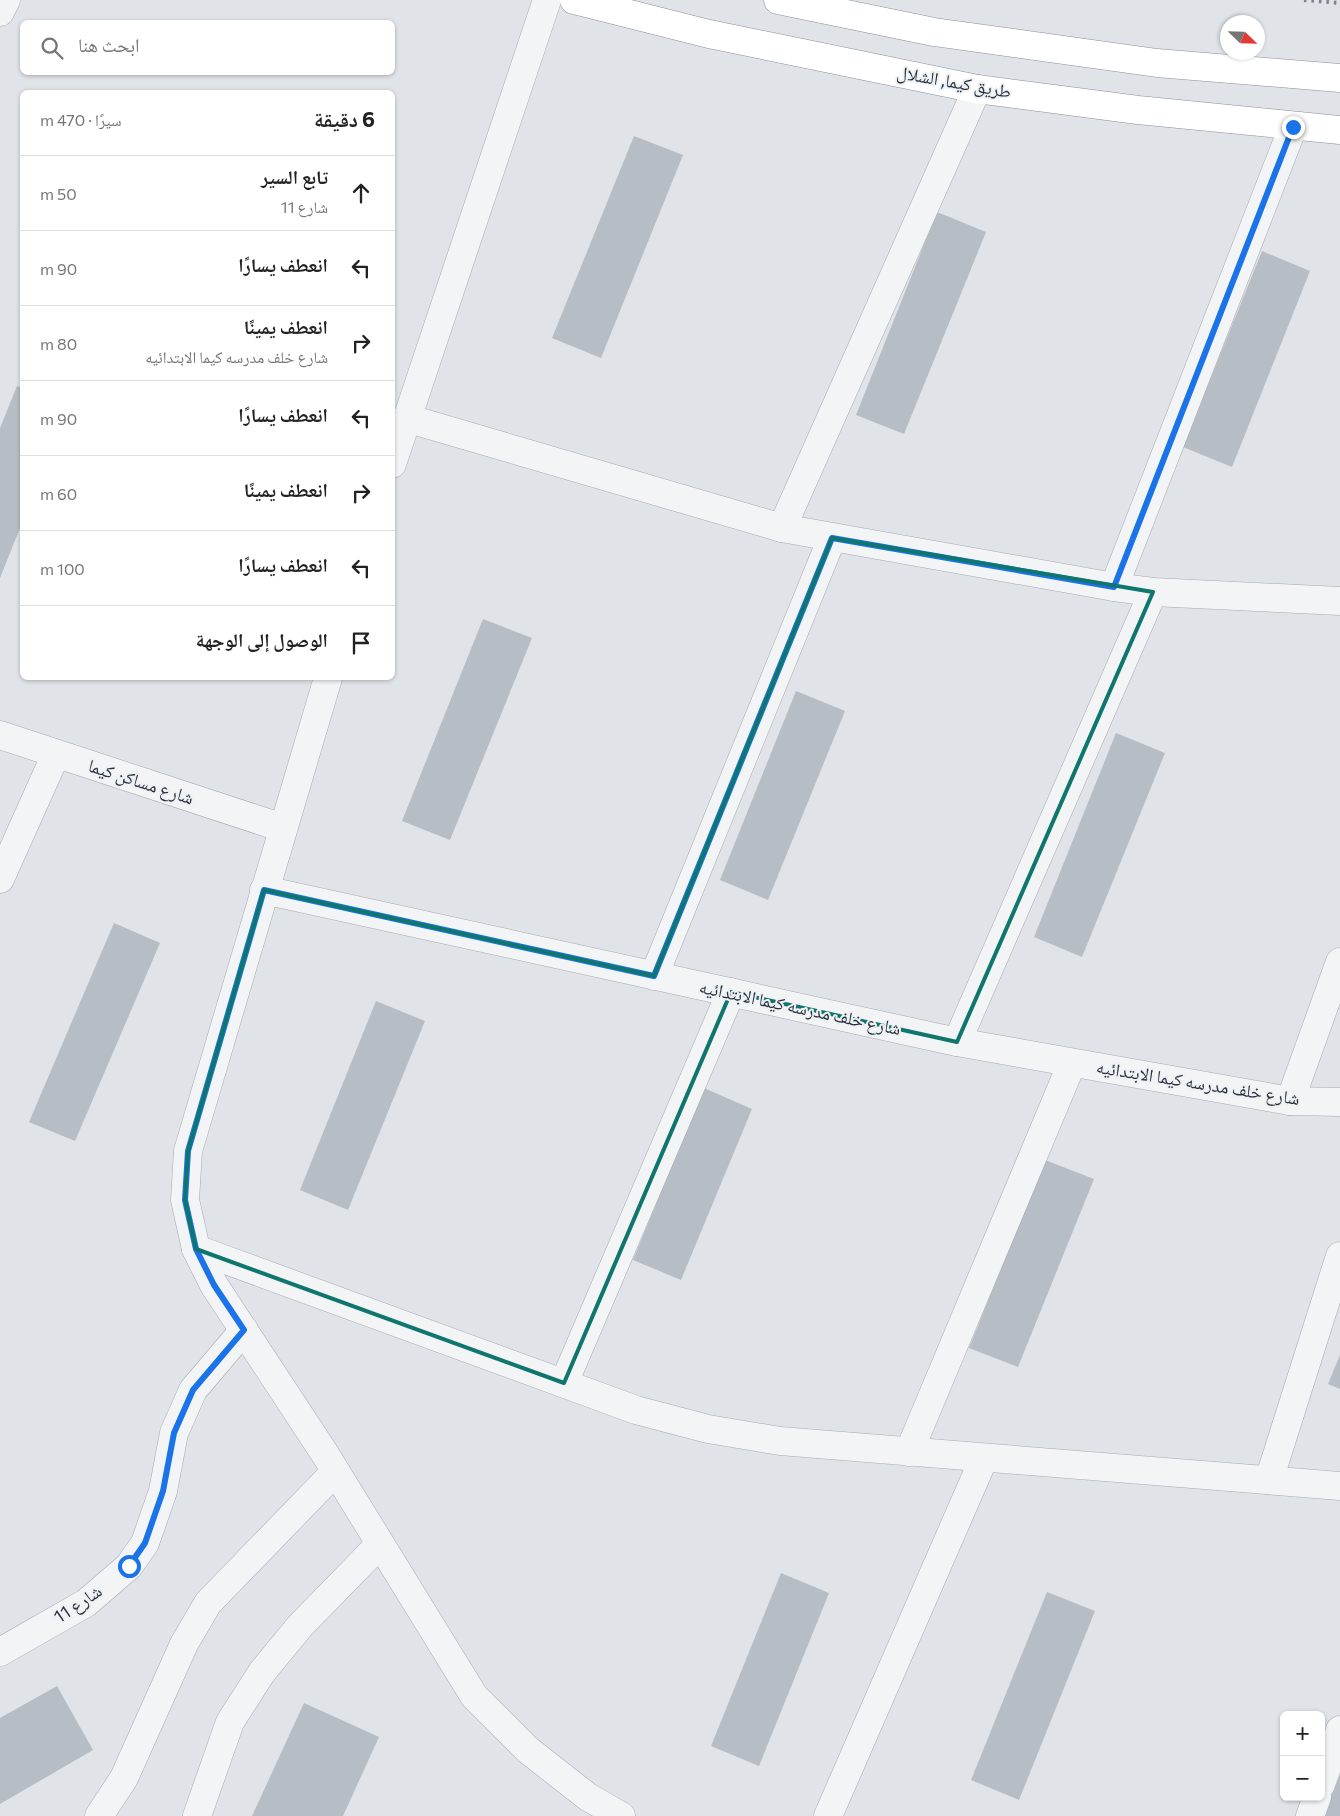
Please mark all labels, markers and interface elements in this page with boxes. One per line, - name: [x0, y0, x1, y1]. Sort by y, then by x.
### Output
- north arrow: [1220, 15, 1265, 60]
- search box: [20, 20, 395, 75]
- text: ابحث هنا: [78, 33, 140, 56]
- icon: search: [38, 34, 66, 62]
- street label: طريق كيما, الشلال: [895, 60, 1013, 103]
- text: 6 دقيقة: [314, 106, 375, 131]
- text: سيرًا · 470 m: [40, 110, 122, 129]
- route end: [1282, 116, 1305, 139]
- text: تابع السير: [261, 165, 328, 188]
- icon: ahead: [347, 179, 375, 207]
- text: 50 m: [40, 184, 77, 203]
- text: شارع 11: [281, 197, 328, 216]
- text: انعطف يسارًا: [238, 253, 328, 276]
- icon: left: [347, 254, 375, 282]
- text: 90 m: [40, 259, 77, 278]
- text: انعطف يمينًا: [244, 315, 328, 338]
- icon: right: [347, 329, 375, 357]
- text: 80 m: [40, 334, 77, 353]
- text: شارع خلف مدرسه كيما الابتدائيه: [145, 347, 328, 366]
- text: انعطف يسارًا: [238, 403, 328, 426]
- icon: left: [347, 404, 375, 432]
- text: 90 m: [40, 409, 77, 428]
- text: انعطف يمينًا: [244, 478, 328, 501]
- icon: right: [347, 479, 375, 507]
- text: 60 m: [40, 484, 77, 503]
- text: انعطف يسارًا: [238, 553, 328, 576]
- icon: left: [347, 554, 375, 582]
- text: 100 m: [40, 559, 85, 578]
- text: الوصول إلى الوجهة: [196, 628, 328, 651]
- icon: arrive: [347, 629, 375, 657]
- street label: شارع مساكن كيما: [85, 754, 197, 809]
- street label: شارع خلف مدرسه كيما الابتدائيه: [697, 975, 903, 1040]
- street label: شارع خلف مدرسه كيما الابتدائيه: [1095, 1055, 1301, 1110]
- route start: [118, 1555, 141, 1578]
- street label: شارع 11: [49, 1579, 106, 1628]
- map controls: [1280, 1711, 1325, 1801]
- button: +: [1280, 1711, 1325, 1756]
- button: −: [1280, 1756, 1325, 1801]

